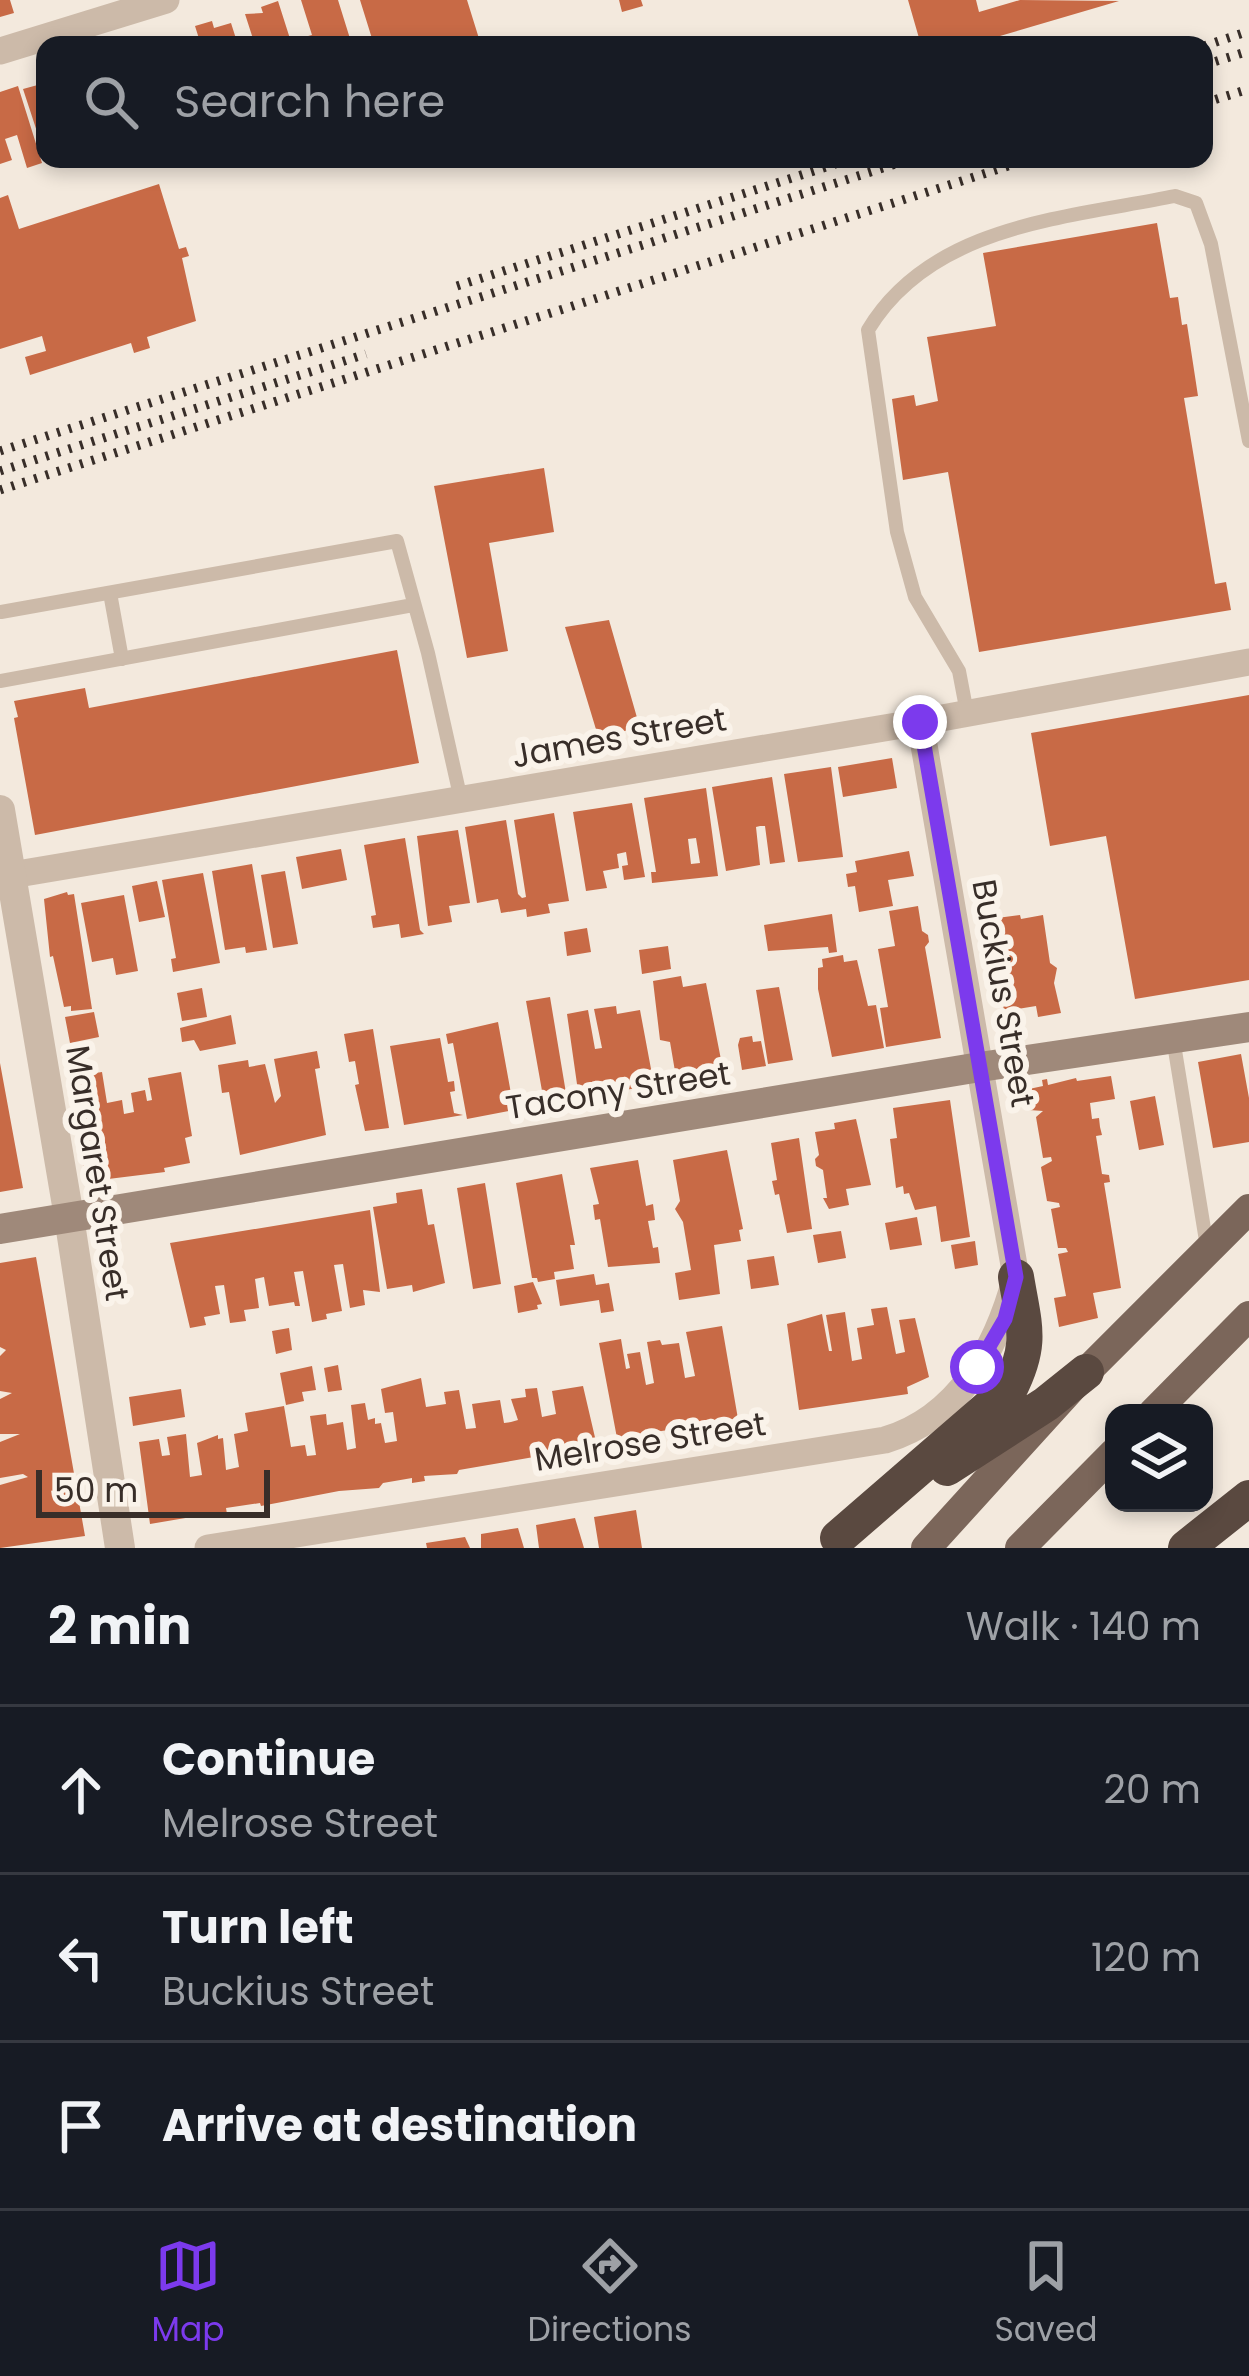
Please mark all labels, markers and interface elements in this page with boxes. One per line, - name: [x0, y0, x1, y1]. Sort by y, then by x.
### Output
- search box: [36, 36, 1213, 168]
- icon: search: [78, 69, 144, 135]
- text: Search here: [174, 70, 445, 133]
- route end: [893, 695, 947, 749]
- street label: James Street: [508, 696, 730, 779]
- street label: Buckius Street: [960, 876, 1047, 1111]
- street label: Margaret Street: [54, 1042, 141, 1304]
- street label: Tacony Street: [503, 1050, 734, 1131]
- route start: [950, 1340, 1004, 1394]
- street label: Melrose Street: [531, 1400, 769, 1483]
- map controls: [1105, 1404, 1213, 1512]
- button: layers: [1105, 1404, 1213, 1512]
- scale bar: [36, 1464, 270, 1517]
- text: 50 m: [54, 1467, 138, 1514]
- text: 2 min: [48, 1590, 191, 1662]
- text: Walk · 140 m: [966, 1599, 1201, 1654]
- text: Continue: [162, 1728, 375, 1791]
- icon: ahead: [48, 1757, 114, 1823]
- text: 20 m: [1103, 1762, 1201, 1817]
- text: Melrose Street: [162, 1796, 438, 1851]
- text: Turn left: [162, 1896, 354, 1959]
- icon: left: [48, 1925, 114, 1991]
- text: 120 m: [1091, 1930, 1201, 1985]
- text: Buckius Street: [162, 1964, 434, 2019]
- icon: arrive: [48, 2093, 114, 2159]
- text: Arrive at destination: [162, 2094, 637, 2157]
- tab: Map: [152, 2233, 225, 2355]
- tab: Directions: [528, 2233, 691, 2355]
- tab: Saved: [995, 2233, 1097, 2355]

